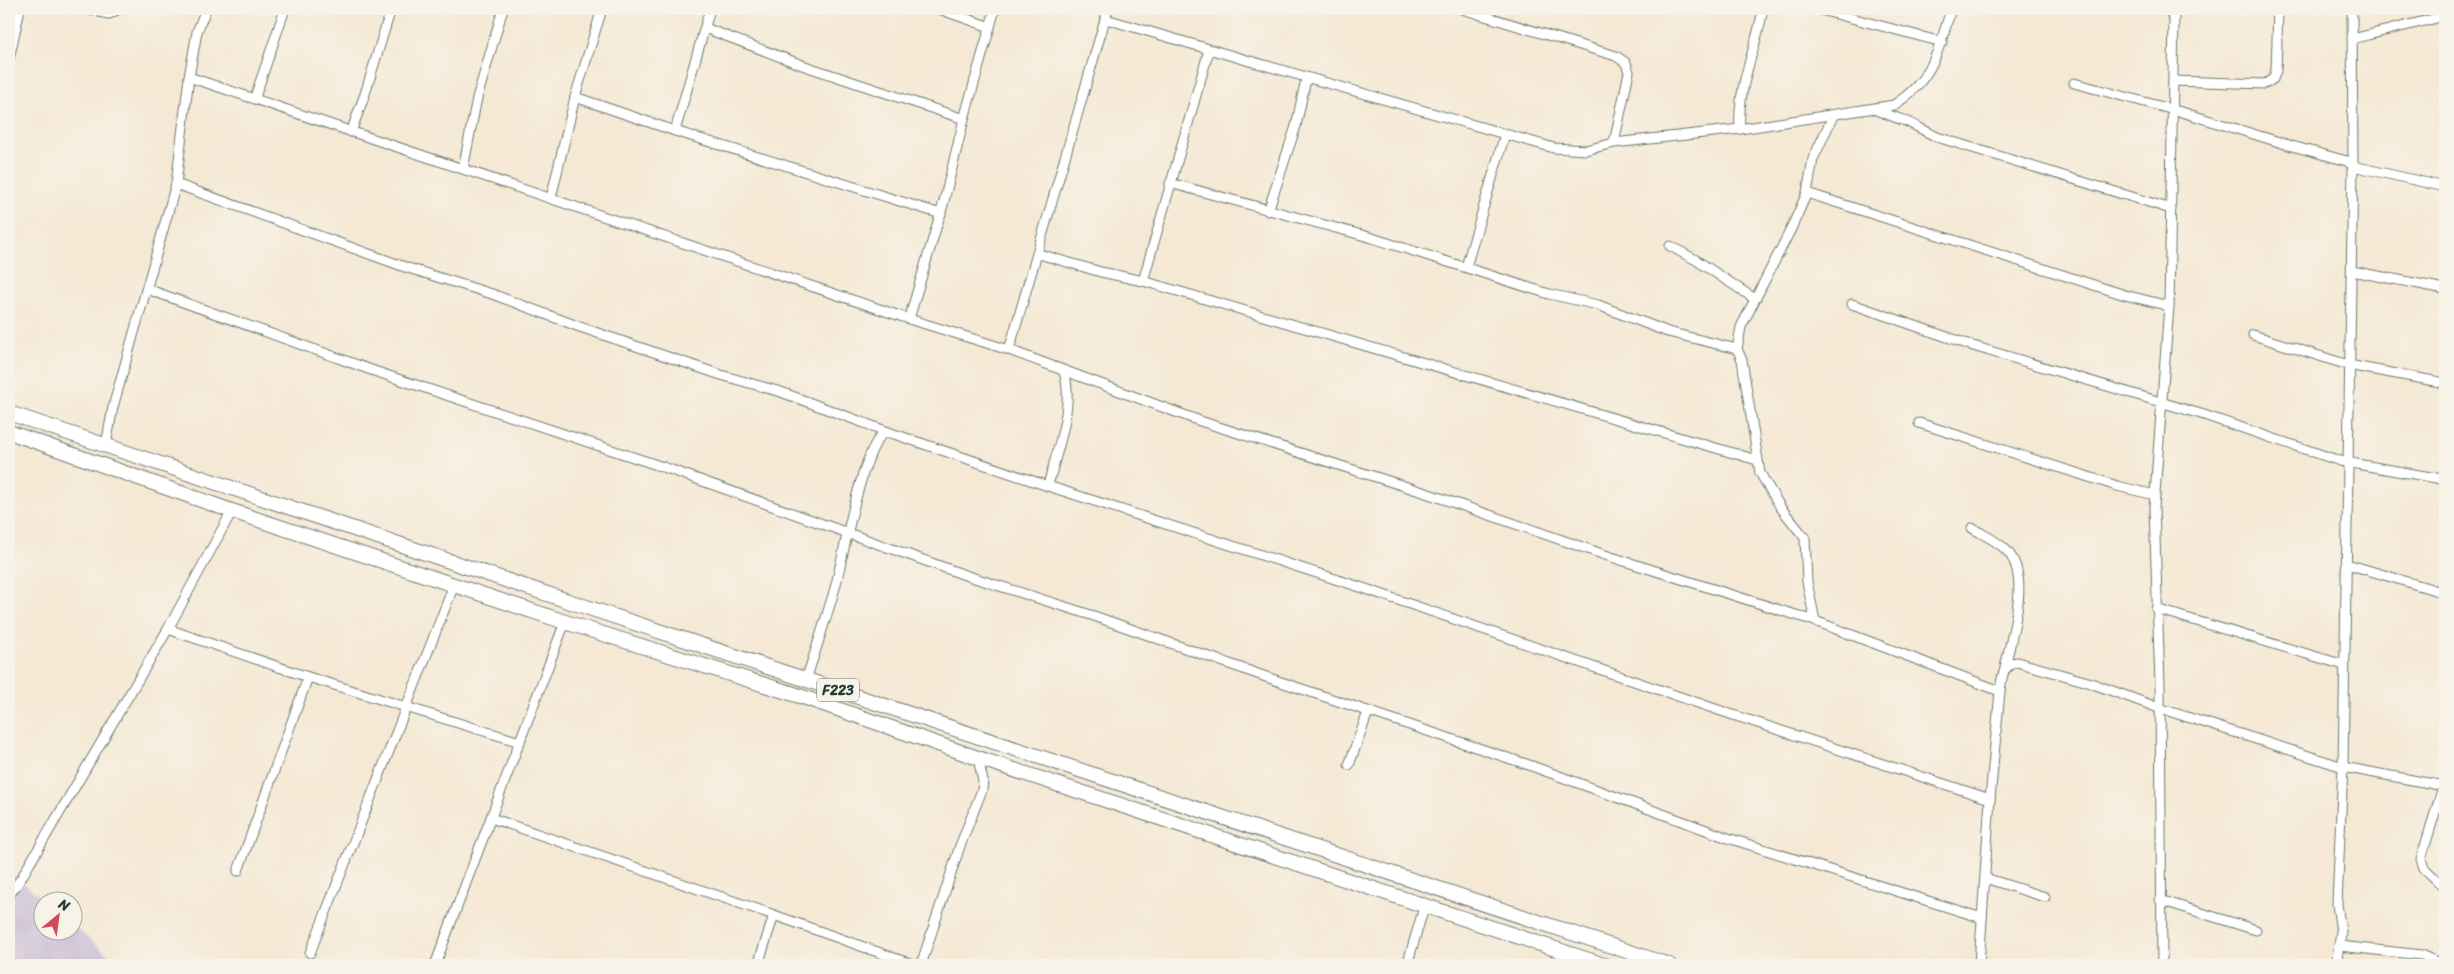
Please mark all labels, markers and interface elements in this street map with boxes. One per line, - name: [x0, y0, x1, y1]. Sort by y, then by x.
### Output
- road number: F223: [817, 678, 859, 702]
- text: N: [53, 891, 75, 918]
- north arrow: [32, 892, 82, 942]

